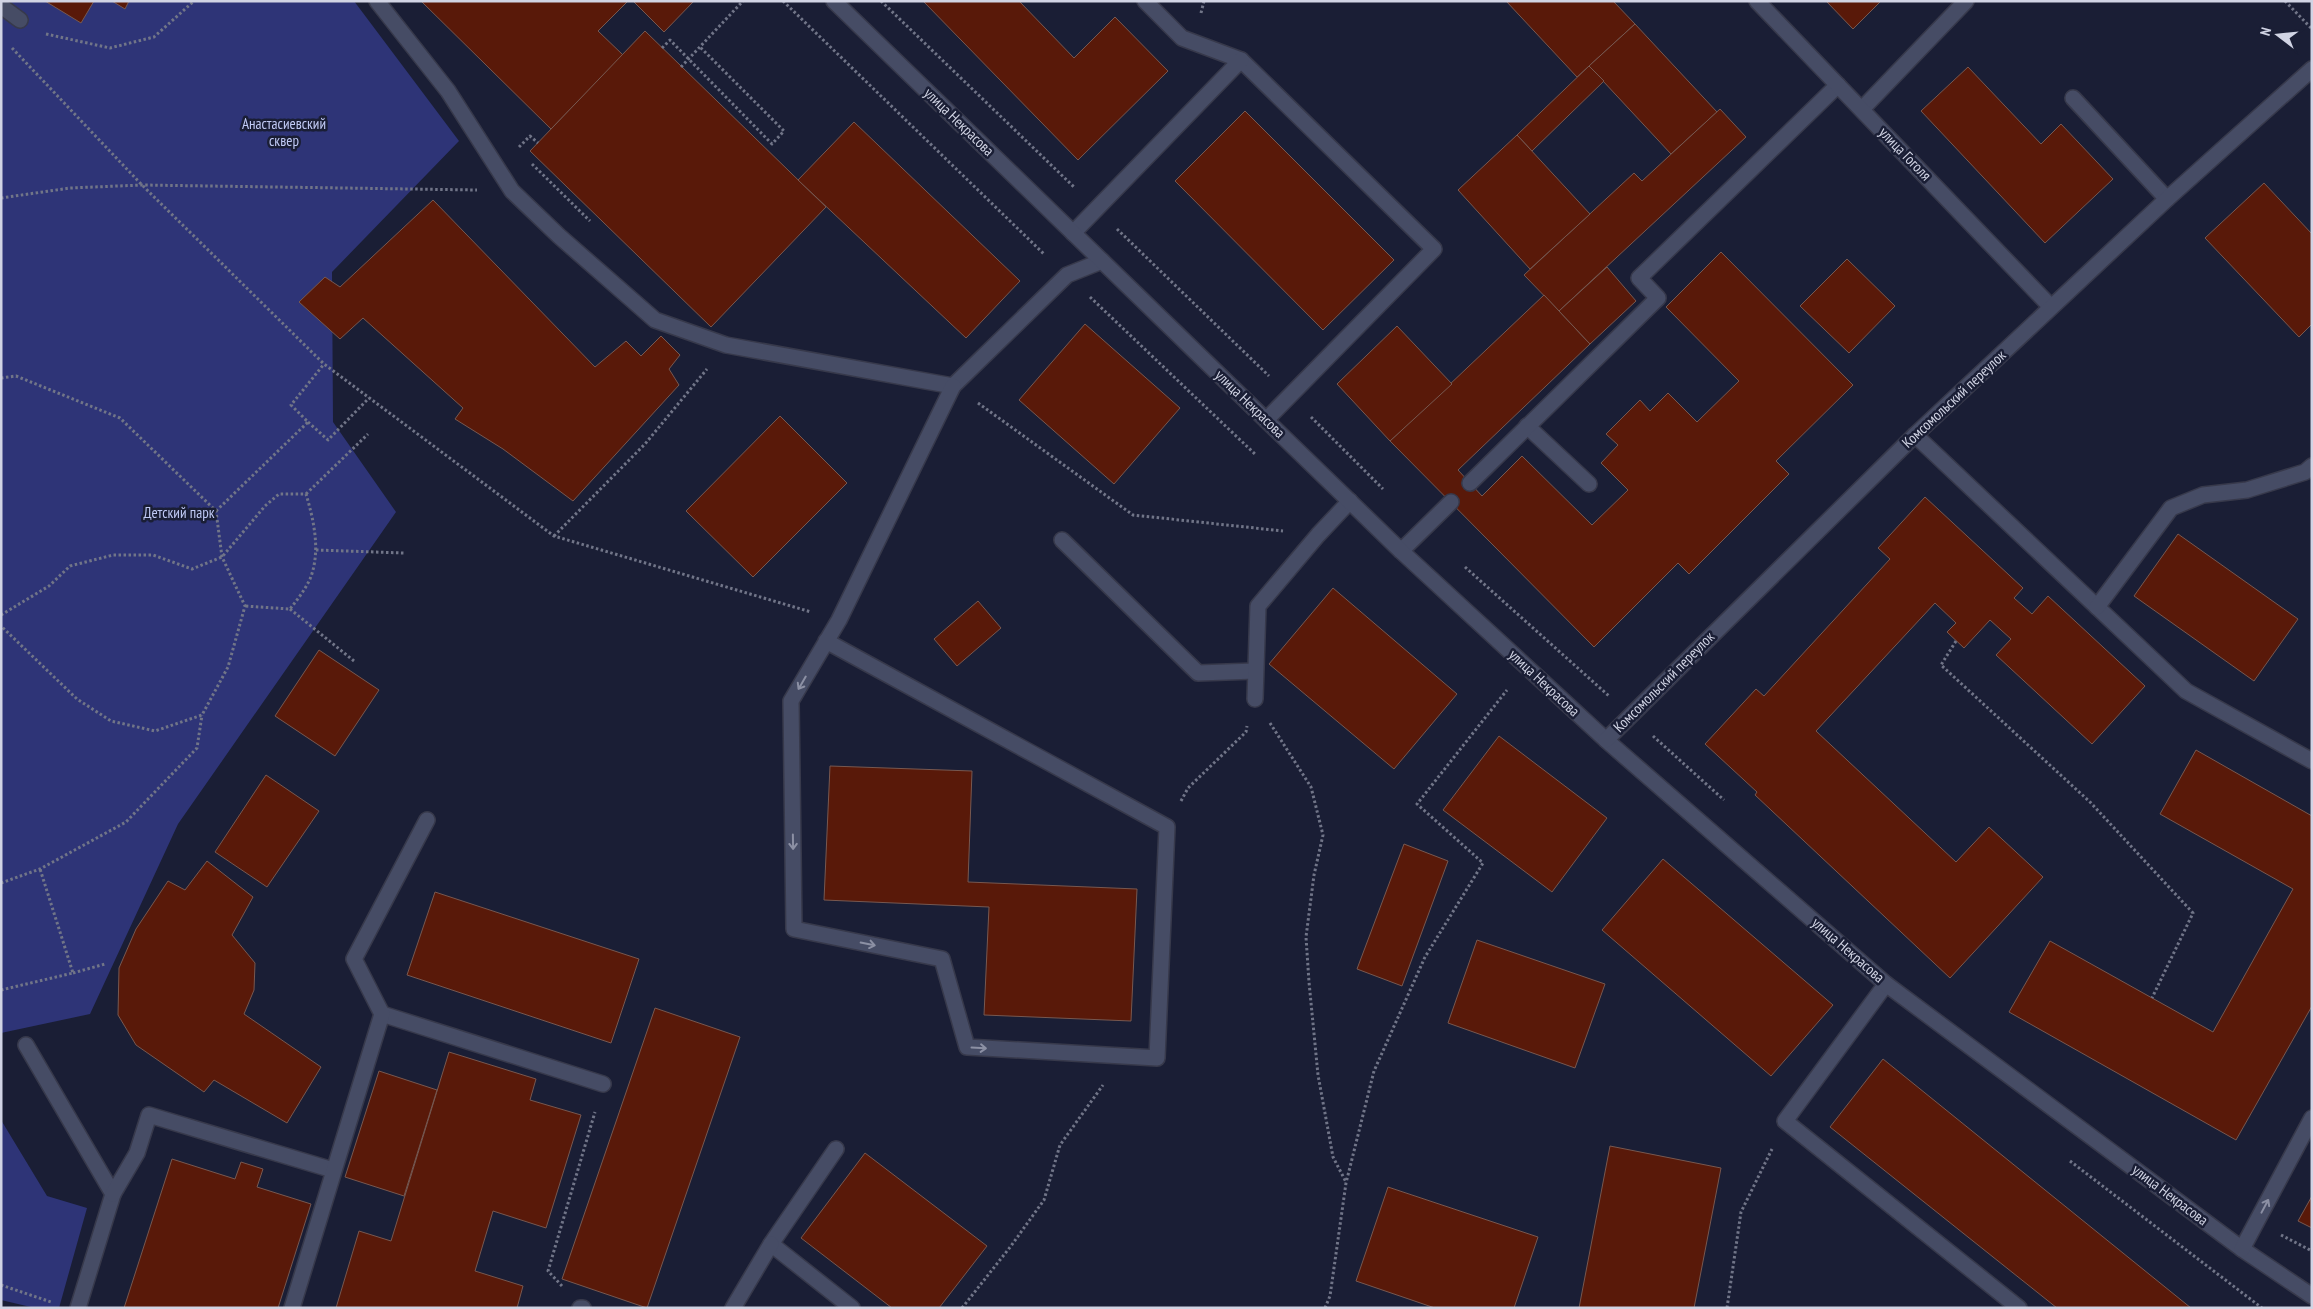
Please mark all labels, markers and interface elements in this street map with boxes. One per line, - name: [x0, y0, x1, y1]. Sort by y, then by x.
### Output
- north arrow: [2253, 10, 2303, 60]
- text: N: [2256, 25, 2275, 38]
- street label: улица Некрасова: [920, 84, 998, 160]
- park label: Анастасиевский сквер: [242, 114, 326, 150]
- street label: улица Гоголя: [1875, 123, 1936, 185]
- street label: Комсомольский переулок: [1898, 346, 2010, 452]
- street label: улица Некрасова: [1211, 366, 1289, 442]
- park label: Детский парк: [144, 503, 215, 522]
- street label: Комсомольский переулок: [1609, 627, 1718, 736]
- street label: улица Некрасова: [1505, 645, 1584, 720]
- one-way arrow: [796, 675, 806, 689]
- one-way arrow: [788, 834, 798, 850]
- street label: улица Некрасова: [1808, 913, 1889, 986]
- one-way arrow: [860, 940, 876, 949]
- one-way arrow: [971, 1044, 987, 1053]
- street label: улица Некрасова: [2129, 1160, 2212, 1229]
- one-way arrow: [2261, 1199, 2271, 1214]

